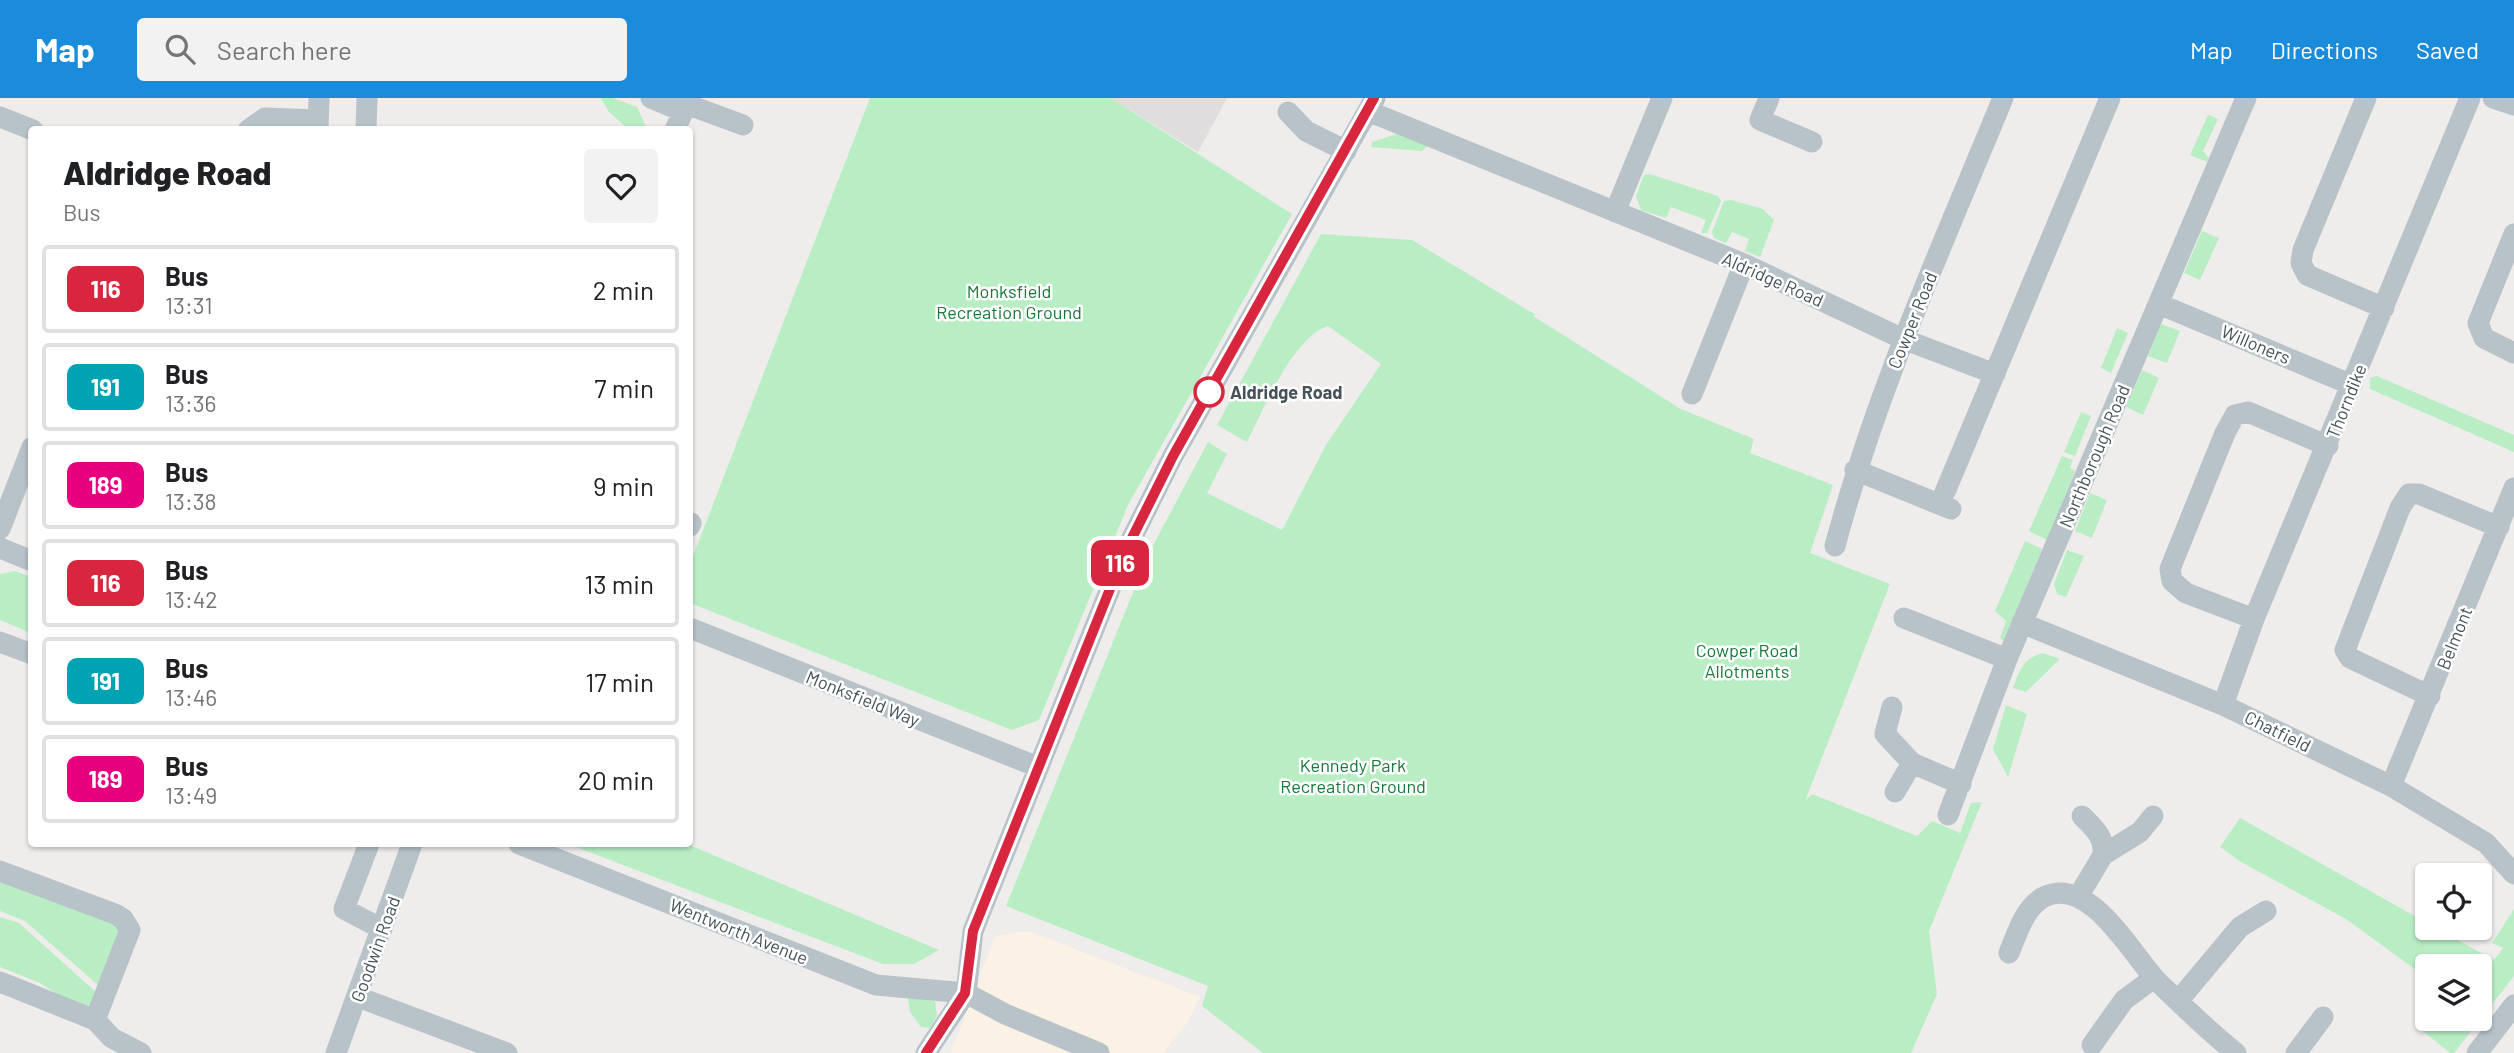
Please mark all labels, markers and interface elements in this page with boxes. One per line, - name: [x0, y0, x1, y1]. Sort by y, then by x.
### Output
- search box: [137, 18, 627, 81]
- text: Map: [35, 29, 95, 69]
- icon: search: [161, 30, 199, 68]
- text: Search here: [217, 34, 352, 65]
- text: Map: [2190, 35, 2233, 64]
- text: Directions: [2271, 35, 2378, 64]
- text: Saved: [2416, 35, 2479, 64]
- button: heart: [584, 149, 658, 223]
- text: Aldridge Road: [63, 152, 271, 192]
- text: Bus: [63, 198, 101, 226]
- street label: Aldridge Road: [1719, 247, 1827, 311]
- text: Bus: [165, 260, 208, 291]
- street label: Cowper Road: [1883, 268, 1941, 372]
- text: 116: [90, 274, 121, 303]
- text: 2 min: [593, 274, 654, 305]
- park label: Monksfield Recreation Ground: [936, 280, 1082, 323]
- text: 13:31: [165, 291, 212, 319]
- street label: Willoners: [2218, 320, 2294, 368]
- text: Bus: [165, 358, 208, 389]
- street label: Thorndike: [2321, 361, 2371, 441]
- text: 191: [91, 372, 120, 401]
- text: 7 min: [594, 372, 654, 403]
- marker: Aldridge Road: [1194, 377, 1224, 407]
- place label: Aldridge Road: [1230, 381, 1342, 403]
- street label: Northborough Road: [2054, 381, 2134, 531]
- text: 13:36: [165, 389, 216, 417]
- text: Bus: [165, 456, 208, 487]
- text: 189: [88, 470, 123, 499]
- text: 9 min: [593, 470, 654, 501]
- text: 13:38: [165, 487, 217, 515]
- line badge: 116: [1080, 540, 1160, 586]
- text: 116: [1105, 548, 1135, 577]
- text: Bus: [165, 554, 208, 585]
- text: 116: [90, 568, 121, 597]
- text: 13 min: [584, 568, 654, 599]
- text: 13:42: [165, 585, 218, 613]
- street label: Belmont: [2431, 603, 2477, 673]
- park label: Cowper Road Allotments: [1696, 639, 1798, 682]
- text: Bus: [165, 652, 208, 683]
- street label: Monksfield Way: [803, 665, 923, 731]
- text: 191: [91, 666, 120, 695]
- text: 17 min: [585, 666, 654, 697]
- text: 13:46: [165, 683, 217, 711]
- street label: Chatfield: [2241, 706, 2315, 756]
- text: Bus: [165, 750, 208, 781]
- park label: Kennedy Park Recreation Ground: [1280, 754, 1426, 797]
- text: 189: [88, 764, 123, 793]
- text: 20 min: [578, 764, 654, 795]
- text: 13:49: [165, 781, 217, 809]
- map controls: [2415, 863, 2492, 1031]
- button: locate: [2415, 863, 2492, 940]
- street label: Goodwin Road: [346, 893, 404, 1005]
- street label: Wentworth Avenue: [667, 893, 811, 969]
- button: layers: [2415, 954, 2492, 1031]

